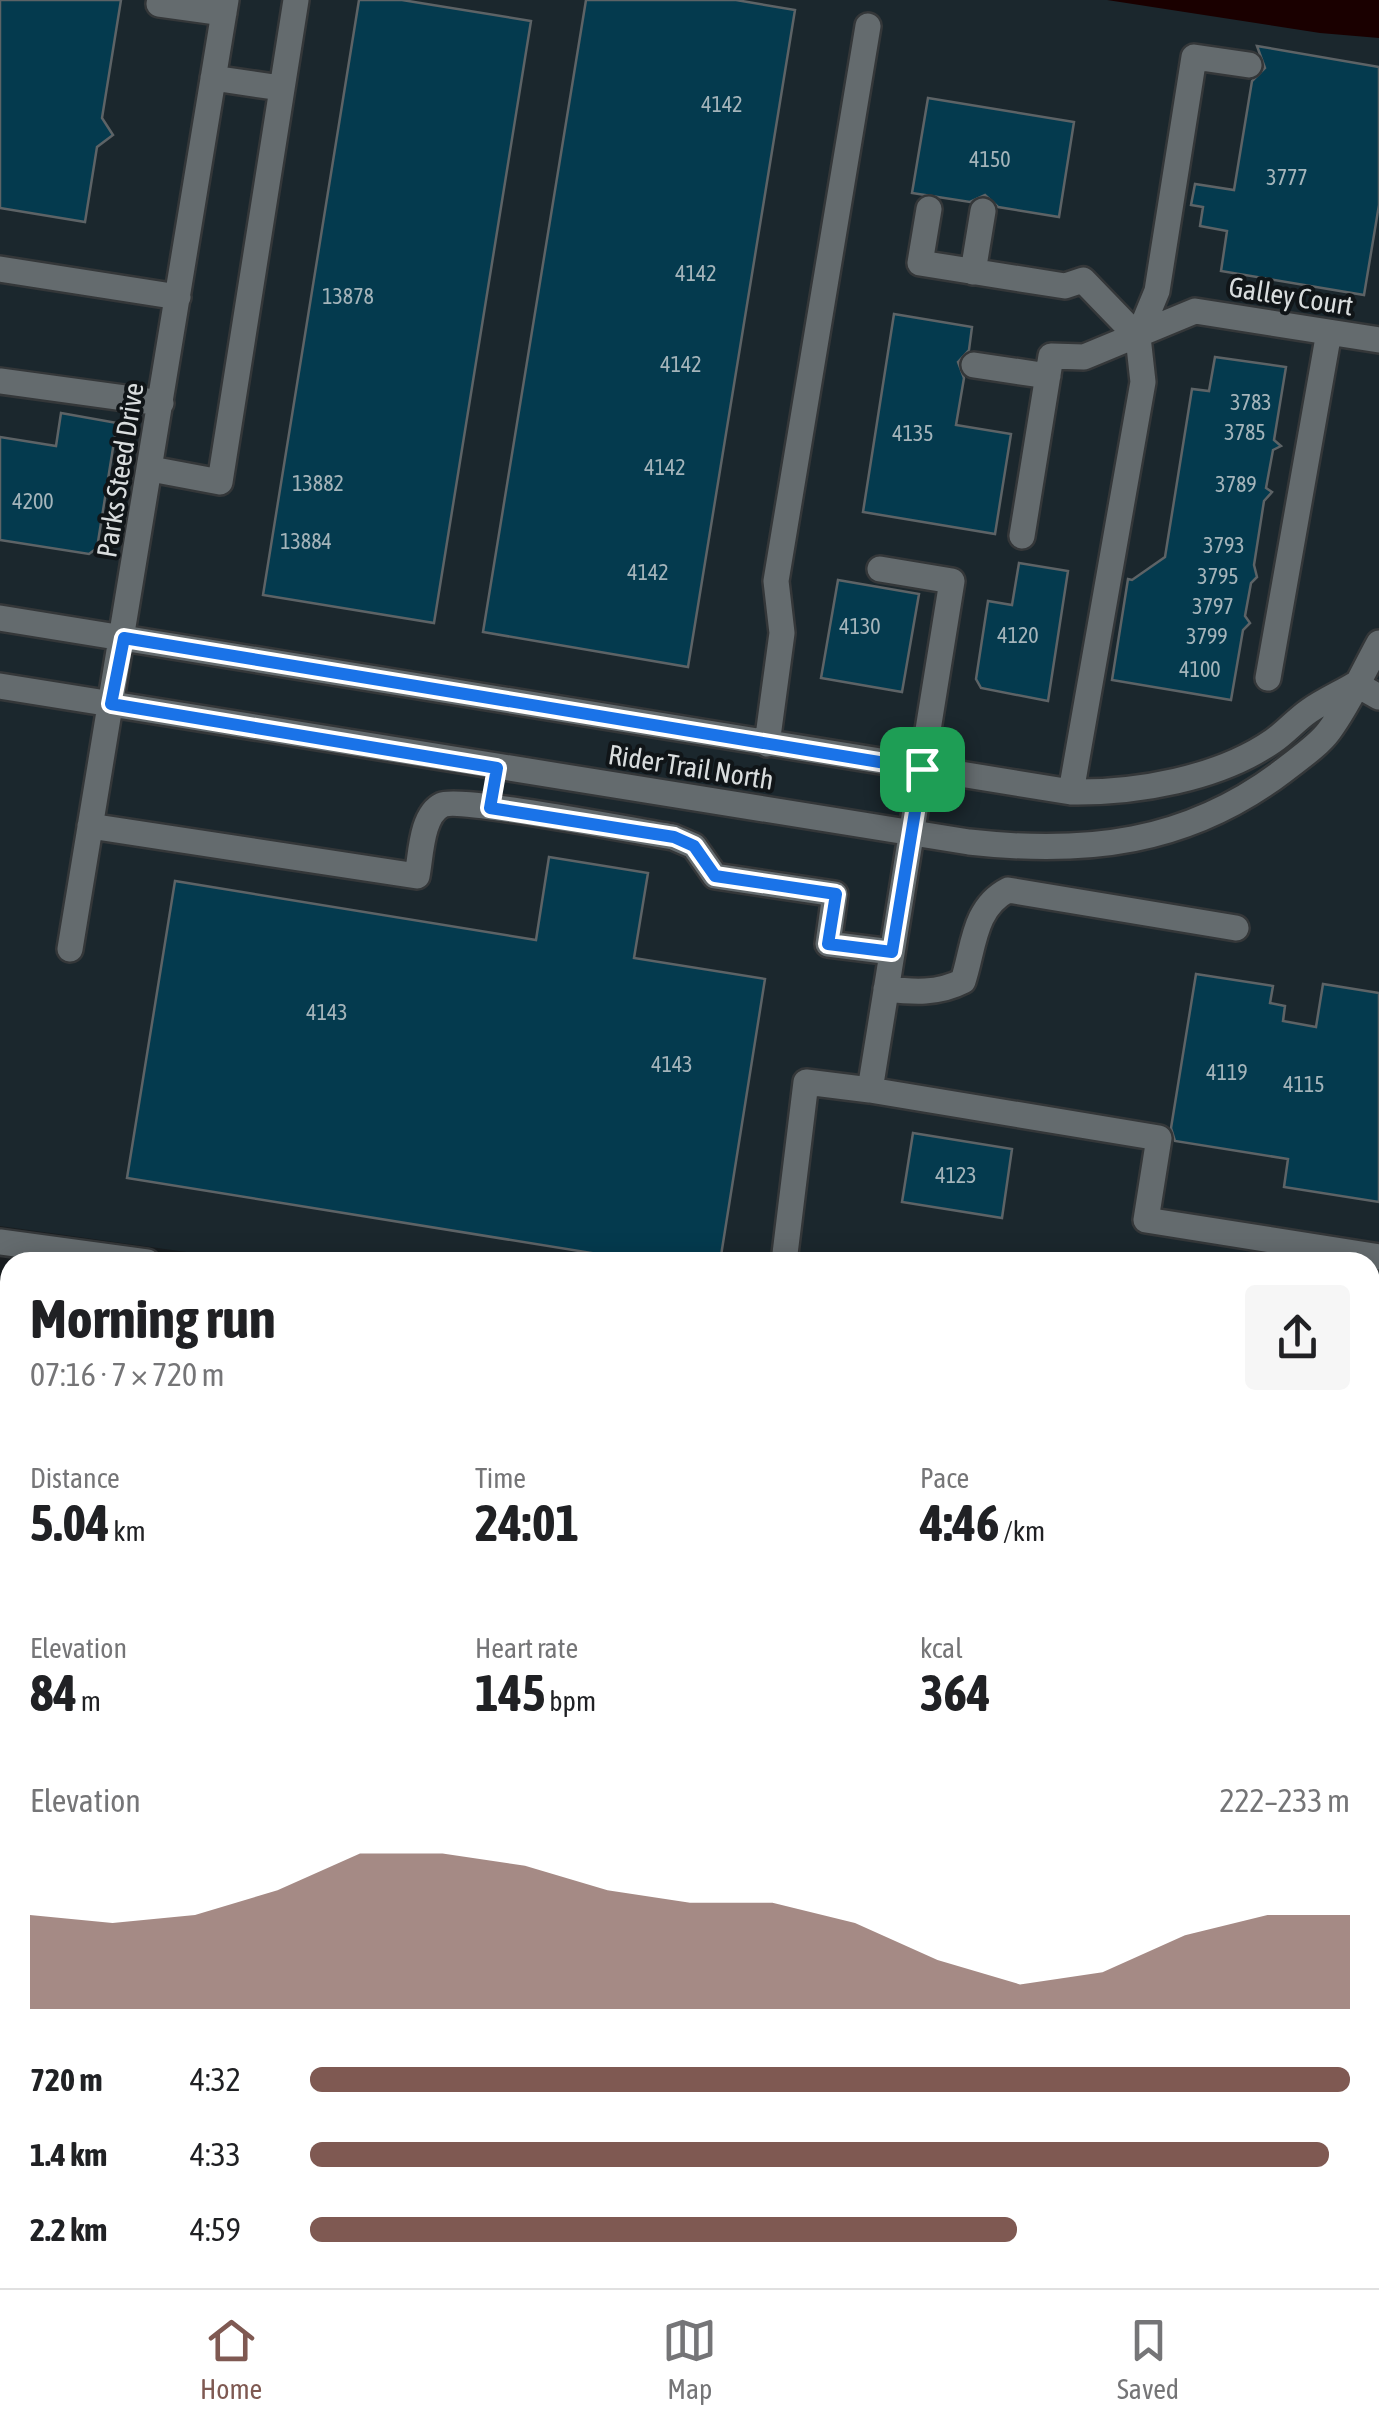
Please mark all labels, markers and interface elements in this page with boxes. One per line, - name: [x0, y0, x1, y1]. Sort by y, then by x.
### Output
- house number: 4142: [701, 91, 743, 117]
- house number: 4150: [969, 146, 1011, 172]
- house number: 3777: [1266, 164, 1308, 190]
- house number: 4142: [675, 260, 717, 286]
- street label: Galley Court: [1226, 270, 1356, 322]
- house number: 13878: [322, 283, 374, 309]
- house number: 4142: [660, 351, 702, 377]
- street label: Parks Steed Drive: [90, 380, 150, 560]
- house number: 3783: [1230, 389, 1272, 415]
- house number: 3785: [1224, 419, 1266, 445]
- house number: 4135: [892, 420, 934, 446]
- house number: 4142: [644, 454, 686, 480]
- house number: 13882: [292, 470, 344, 496]
- house number: 3789: [1215, 471, 1257, 497]
- house number: 4200: [12, 488, 54, 514]
- house number: 13884: [280, 528, 332, 554]
- house number: 3793: [1203, 532, 1245, 558]
- house number: 4142: [627, 559, 669, 585]
- house number: 3795: [1197, 563, 1239, 589]
- house number: 3797: [1192, 593, 1234, 619]
- house number: 4130: [839, 613, 881, 639]
- house number: 4120: [997, 622, 1039, 648]
- house number: 3799: [1186, 623, 1228, 649]
- house number: 4100: [1179, 656, 1221, 682]
- pin: [880, 727, 965, 812]
- street label: Rider Trail North: [606, 738, 776, 796]
- icon: arrive: [895, 742, 950, 797]
- house number: 4143: [306, 999, 348, 1025]
- house number: 4143: [651, 1051, 693, 1077]
- house number: 4119: [1206, 1059, 1248, 1085]
- house number: 4115: [1283, 1071, 1325, 1097]
- house number: 4123: [935, 1162, 977, 1188]
- button: share: [1245, 1285, 1350, 1390]
- text: Morning run: [30, 1287, 276, 1350]
- text: 07:16 · 7 × 720 m: [30, 1356, 224, 1393]
- text: Distance: [30, 1462, 120, 1494]
- text: Time: [475, 1462, 526, 1494]
- text: Pace: [920, 1462, 969, 1494]
- text: 5.04: [30, 1494, 109, 1552]
- text: 24:01: [475, 1494, 579, 1552]
- text: 4:46: [920, 1494, 999, 1552]
- text: km: [109, 1515, 146, 1547]
- text: /km: [999, 1515, 1045, 1547]
- text: Elevation: [30, 1632, 127, 1664]
- text: Heart rate: [475, 1632, 578, 1664]
- text: kcal: [920, 1632, 963, 1664]
- text: 84: [30, 1664, 77, 1722]
- text: 145: [475, 1664, 546, 1722]
- text: 364: [920, 1664, 991, 1722]
- text: m: [77, 1685, 101, 1717]
- text: bpm: [546, 1685, 596, 1717]
- text: Elevation: [30, 1782, 141, 1819]
- text: 222–233 m: [1220, 1782, 1350, 1819]
- text: 720 m: [30, 2061, 103, 2098]
- text: 4:32: [190, 2061, 241, 2098]
- text: 1.4 km: [30, 2136, 107, 2173]
- text: 4:33: [190, 2136, 241, 2173]
- text: 2.2 km: [30, 2211, 107, 2248]
- text: 4:59: [190, 2211, 241, 2248]
- tab: Home: [200, 2313, 262, 2405]
- tab: Map: [662, 2313, 717, 2405]
- tab: Saved: [1117, 2313, 1179, 2405]

